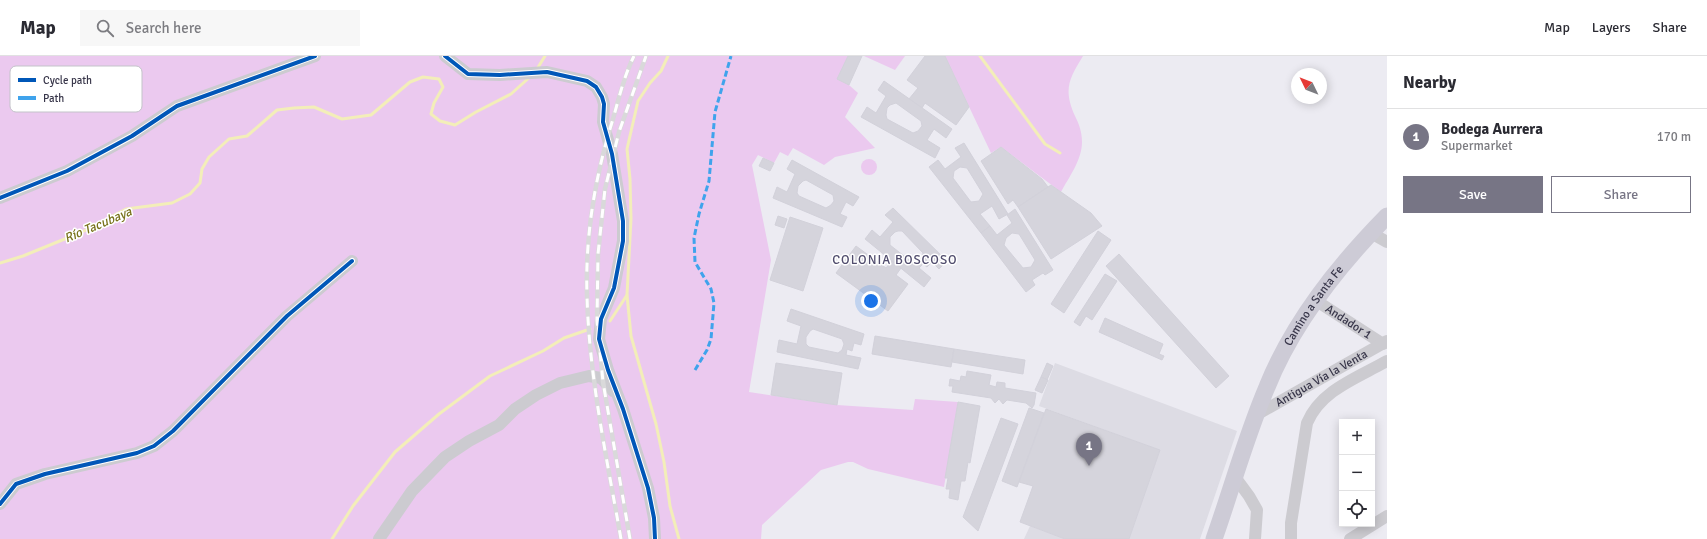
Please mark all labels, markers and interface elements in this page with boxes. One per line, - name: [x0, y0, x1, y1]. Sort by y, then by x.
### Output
- search box: [80, 10, 360, 46]
- text: Map: [20, 16, 56, 40]
- icon: search: [94, 17, 116, 39]
- text: Search here: [126, 19, 201, 37]
- text: Map: [1544, 19, 1570, 36]
- text: Layers: [1592, 19, 1631, 36]
- text: Share: [1653, 19, 1687, 36]
- legend: [10, 66, 142, 112]
- north arrow: [1291, 68, 1327, 104]
- text: Nearby: [1403, 72, 1456, 93]
- text: Cycle path: [43, 74, 92, 87]
- text: Path: [43, 92, 64, 105]
- text: Bodega Aurrera: [1441, 120, 1543, 138]
- text: 1: [1412, 129, 1420, 145]
- text: 170 m: [1657, 129, 1691, 145]
- text: Supermarket: [1441, 138, 1513, 154]
- button: Save: [1403, 176, 1543, 213]
- button: Share: [1551, 176, 1691, 213]
- water label: Río Tacubaya: [62, 203, 135, 246]
- district label: COLONIA BOSCOSO: [832, 252, 958, 268]
- street label: Camino a Santa Fe: [1281, 262, 1346, 348]
- your location: [861, 291, 881, 311]
- street label: Andador 1: [1322, 301, 1375, 342]
- street label: Antigua Vía la Venta: [1273, 346, 1370, 410]
- map controls: [1339, 419, 1375, 527]
- button: +: [1339, 419, 1375, 455]
- pin: 1: [1076, 433, 1102, 466]
- button: −: [1339, 455, 1375, 491]
- button: locate: [1339, 491, 1375, 527]

